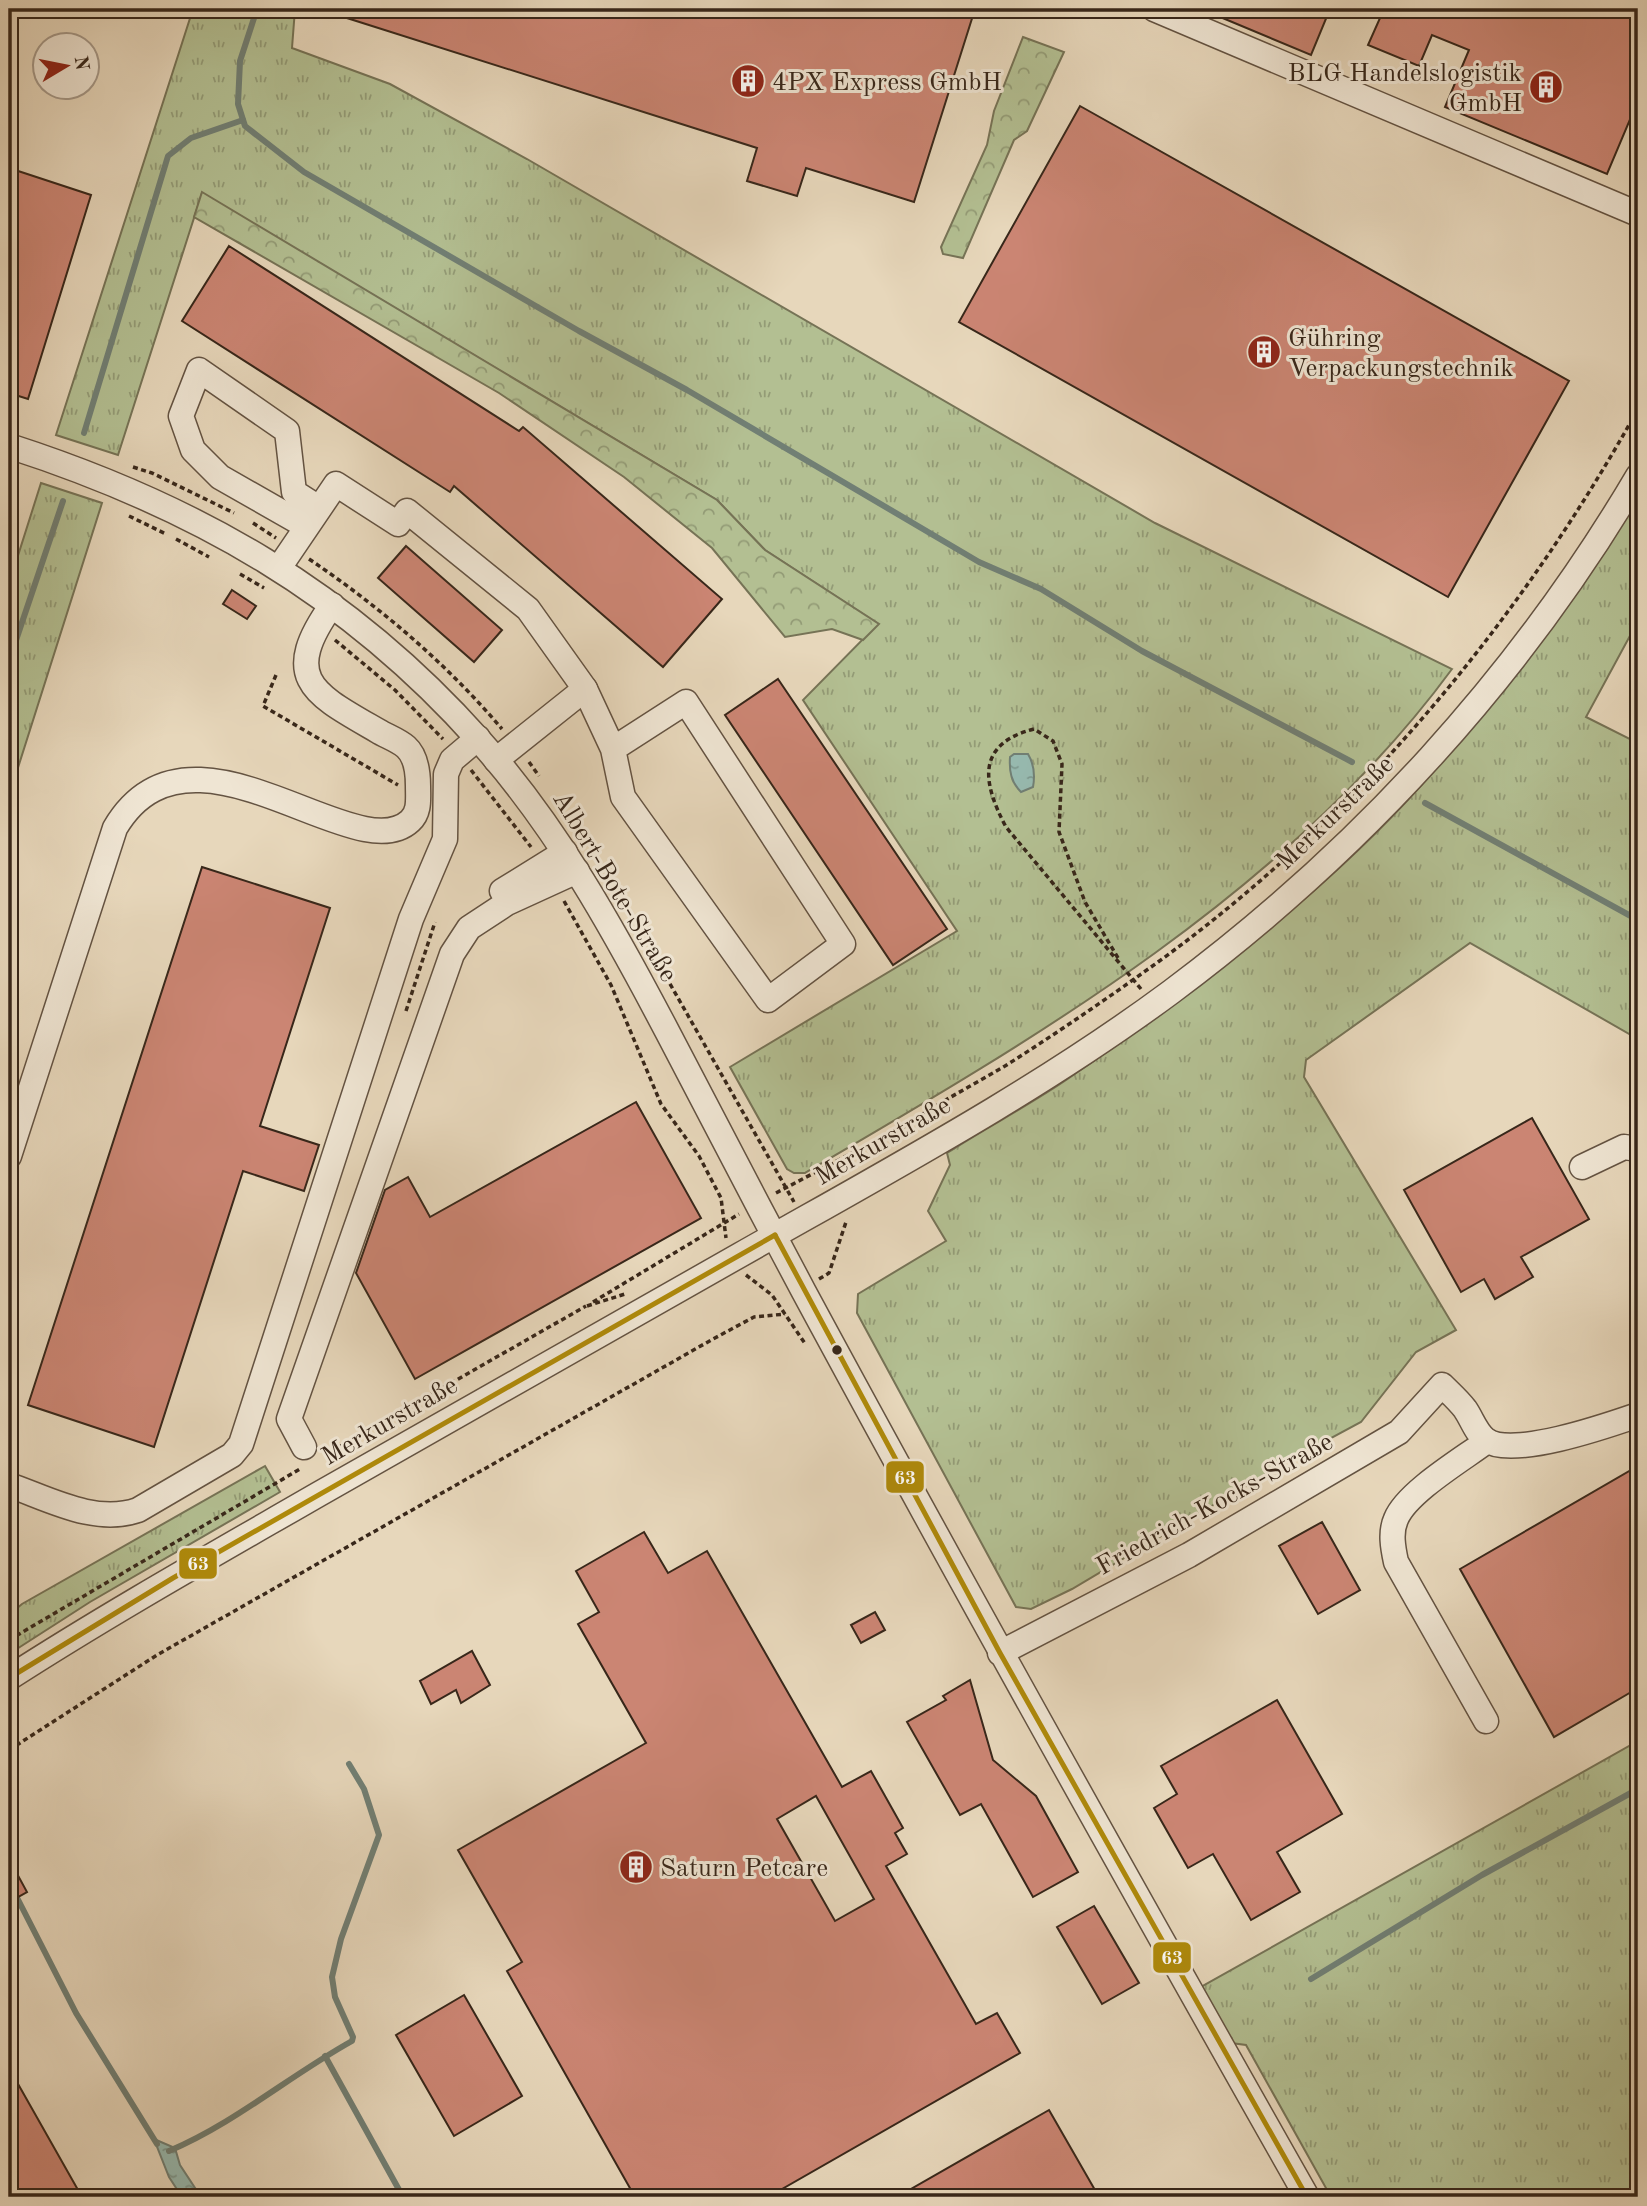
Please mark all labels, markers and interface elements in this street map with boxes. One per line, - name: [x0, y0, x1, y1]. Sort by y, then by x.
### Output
- north arrow: [32, 32, 102, 102]
- text: N: [70, 55, 91, 73]
- place label: BLG Handelslogistik GmbH: [1288, 61, 1522, 117]
- building icon: 4PX Express GmbH: [729, 62, 767, 100]
- building icon: BLG Handelslogistik GmbH: [1527, 68, 1565, 106]
- place label: 4PX Express GmbH: [772, 70, 1002, 96]
- place label: Gühring Verpackungstechnik: [1288, 326, 1514, 382]
- building icon: Gühring Verpackungstechnik: [1245, 333, 1283, 371]
- street label: Merkurstraße: [1272, 751, 1399, 876]
- street label: Albert-Bote-Straße: [547, 787, 681, 987]
- street label: Merkurstraße: [811, 1092, 955, 1191]
- unlabelled marker: [830, 1343, 844, 1357]
- street label: Merkurstraße: [318, 1372, 462, 1471]
- street label: Friedrich-Kocks-Straße: [1092, 1429, 1338, 1581]
- line badge: 63: [885, 1460, 925, 1494]
- text: 63: [894, 1470, 916, 1489]
- line badge: 63: [178, 1547, 218, 1580]
- text: 63: [187, 1556, 209, 1575]
- building icon: Saturn Petcare: [617, 1848, 655, 1886]
- place label: Saturn Petcare: [660, 1856, 828, 1882]
- line badge: 63: [1152, 1941, 1192, 1974]
- text: 63: [1161, 1950, 1183, 1969]

